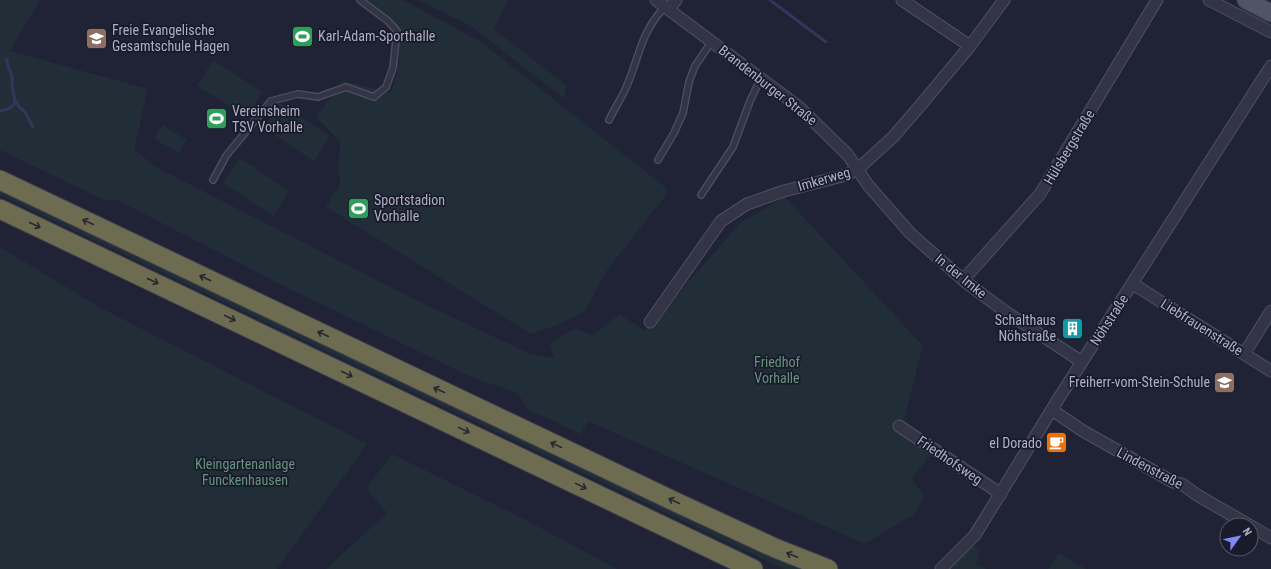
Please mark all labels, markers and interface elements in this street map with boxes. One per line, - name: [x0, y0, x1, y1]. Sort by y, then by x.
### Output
- place label: Freie Evangelische Gesamtschule Hagen: [112, 22, 230, 54]
- sports icon: Karl-Adam-Sporthalle: [290, 23, 316, 49]
- school or university icon: Freie Evangelische Gesamtschule Hagen: [84, 25, 110, 51]
- place label: Karl-Adam-Sporthalle: [318, 28, 436, 44]
- street label: Brandenburger Straße: [716, 42, 821, 129]
- place label: Vereinsheim TSV Vorhalle: [232, 103, 303, 135]
- sports icon: Vereinsheim TSV Vorhalle: [203, 106, 229, 132]
- street label: Hülsbergstraße: [1040, 106, 1098, 187]
- street label: Imkerweg: [796, 164, 852, 194]
- place label: Sportstadion Vorhalle: [374, 192, 445, 224]
- sports icon: Sportstadion Vorhalle: [346, 195, 372, 221]
- one-way arrow: [82, 218, 94, 225]
- one-way arrow: [29, 222, 41, 229]
- street label: In der Imke: [932, 251, 990, 302]
- one-way arrow: [200, 274, 212, 281]
- one-way arrow: [146, 278, 158, 285]
- street label: Nöhstraße: [1087, 291, 1132, 348]
- street label: Liebfrauenstraße: [1158, 295, 1246, 359]
- place label: Schalthaus Nöhstraße: [995, 312, 1056, 344]
- one-way arrow: [223, 315, 235, 322]
- building icon: Schalthaus Nöhstraße: [1059, 315, 1085, 341]
- one-way arrow: [317, 330, 329, 337]
- park label: Friedhof Vorhalle: [754, 354, 800, 386]
- school or university icon: Freiherr-vom-Stein-Schule: [1212, 369, 1238, 395]
- one-way arrow: [341, 371, 353, 378]
- place label: Freiherr-vom-Stein-Schule: [1069, 374, 1210, 390]
- one-way arrow: [433, 386, 445, 393]
- one-way arrow: [458, 427, 470, 434]
- cafe icon: el Dorado: [1044, 430, 1070, 456]
- street label: Friedhofsweg: [915, 432, 985, 488]
- place label: el Dorado: [989, 435, 1042, 451]
- one-way arrow: [551, 441, 563, 449]
- street label: Lindenstraße: [1114, 444, 1186, 492]
- park label: Kleingartenanlage Funckenhausen: [195, 456, 295, 488]
- one-way arrow: [575, 483, 587, 490]
- one-way arrow: [668, 497, 680, 504]
- north arrow: [1219, 517, 1259, 557]
- text: N: [1240, 525, 1254, 538]
- one-way arrow: [787, 550, 799, 558]

